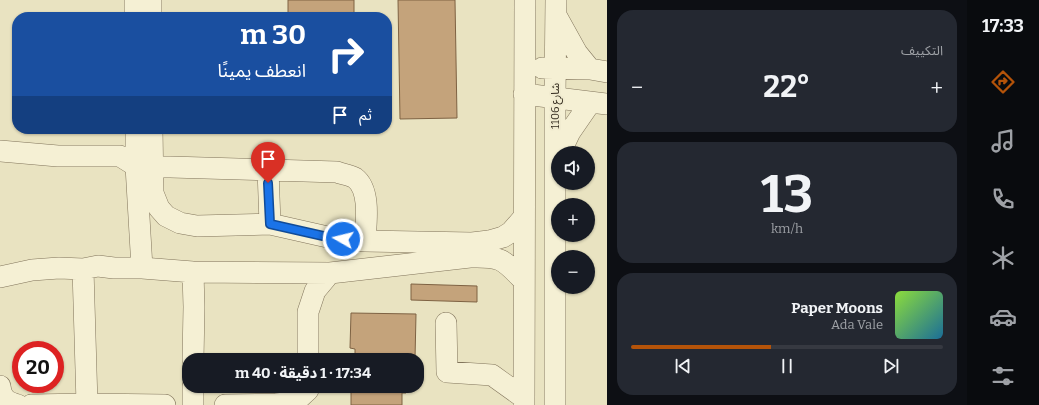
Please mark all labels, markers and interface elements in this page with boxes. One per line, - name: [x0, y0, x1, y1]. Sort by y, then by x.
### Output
- text: 17:33: [982, 15, 1024, 37]
- text: 30 m: [240, 18, 306, 51]
- icon: right: [320, 28, 372, 80]
- text: التكييف: [901, 43, 943, 58]
- text: انعطف يمينًا: [217, 60, 306, 82]
- icon: directions: [989, 68, 1017, 96]
- text: 22°: [763, 69, 810, 105]
- text: −: [631, 74, 643, 101]
- text: +: [930, 74, 943, 101]
- street label: شارع 1106: [549, 83, 563, 129]
- icon: arrive: [329, 104, 351, 126]
- text: ثم: [359, 106, 372, 124]
- icon: music: [989, 127, 1017, 155]
- pin: [251, 142, 285, 183]
- map controls: [551, 146, 595, 294]
- button: sound: [551, 146, 595, 190]
- icon: arrive: [257, 148, 279, 170]
- text: 13: [761, 163, 813, 226]
- icon: phone: [989, 185, 1017, 213]
- button: +: [551, 198, 595, 242]
- position arrow: [322, 218, 364, 260]
- text: km/h: [771, 221, 803, 236]
- icon: climate: [989, 244, 1017, 272]
- button: −: [551, 250, 595, 294]
- text: Paper Moons: [791, 299, 883, 317]
- icon: car: [989, 303, 1017, 331]
- text: Ada Vale: [831, 317, 883, 332]
- speed limit sign: 20: [12, 341, 64, 393]
- icon: previous: [672, 355, 694, 377]
- icon: pause: [776, 355, 798, 377]
- icon: next: [880, 355, 902, 377]
- icon: filters: [989, 362, 1017, 390]
- text: 17:34 · 1 دقيقة · 40 m: [235, 364, 371, 382]

